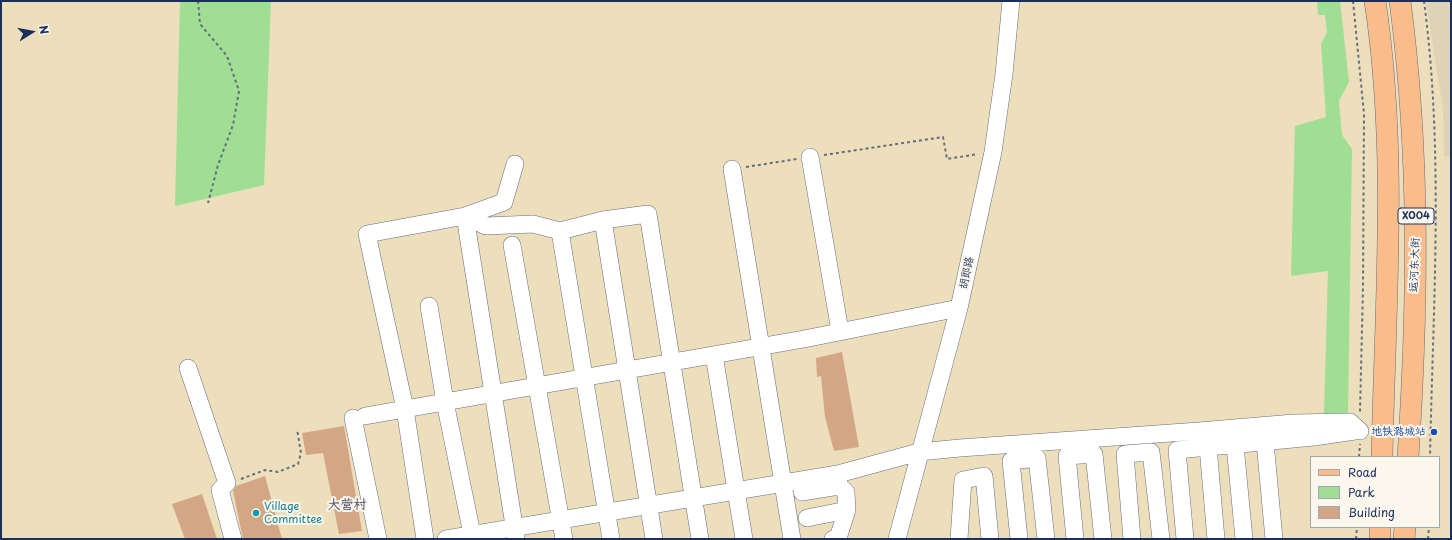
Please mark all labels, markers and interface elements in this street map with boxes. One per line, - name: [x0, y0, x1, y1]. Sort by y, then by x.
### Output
- north arrow: [12, 12, 52, 52]
- text: N: [35, 24, 53, 36]
- road number: X004: [1398, 208, 1434, 224]
- street label: 运河东大街: [1407, 237, 1423, 293]
- street label: 胡郎路: [957, 255, 977, 291]
- place label: 地铁潞城站: [1371, 425, 1426, 439]
- marker: 地铁潞城站: [1429, 427, 1439, 437]
- legend: [1310, 456, 1440, 528]
- text: Road: [1348, 463, 1377, 481]
- text: Park: [1348, 483, 1375, 501]
- district label: 大营村: [328, 497, 366, 513]
- place label: Village Committee: [264, 500, 322, 526]
- text: Building: [1348, 503, 1395, 521]
- marker: Village Committee: [251, 508, 261, 518]

